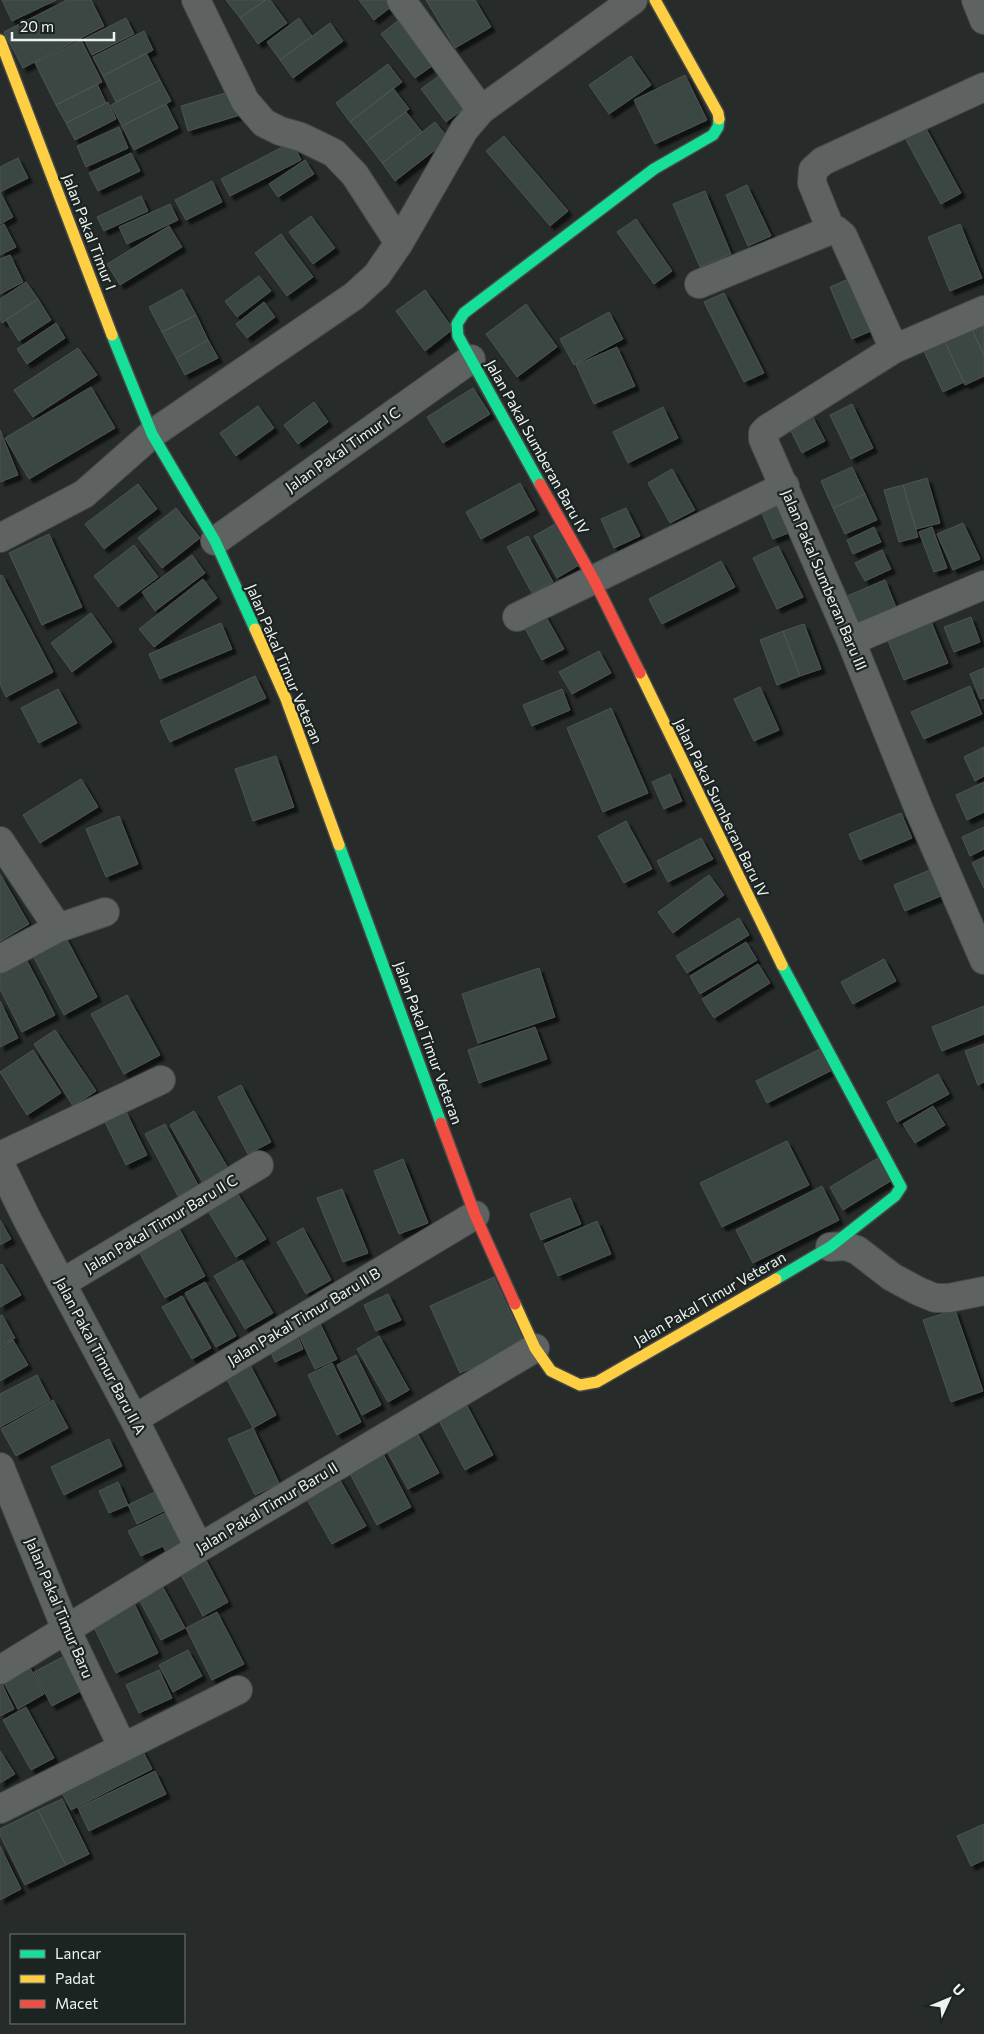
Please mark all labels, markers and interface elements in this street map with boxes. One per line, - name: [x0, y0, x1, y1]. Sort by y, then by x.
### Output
- scale bar: [12, 10, 115, 42]
- text: 20 m: [20, 17, 54, 35]
- street label: Jalan Pakal Timur I: [59, 171, 120, 292]
- street label: Jalan Pakal Sumberan Baru IV: [482, 356, 593, 537]
- street label: Jalan Pakal Timur I C: [281, 403, 403, 496]
- street label: Jalan Pakal Sumberan Baru III: [779, 486, 871, 673]
- street label: Jalan Pakal Timur Veteran: [243, 581, 327, 746]
- street label: Jalan Pakal Sumberan Baru IV: [671, 715, 773, 900]
- street label: Jalan Pakal Timur Veteran: [391, 959, 467, 1127]
- street label: Jalan Pakal Timur Baru II C: [81, 1170, 240, 1276]
- street label: Jalan Pakal Timur Veteran: [630, 1247, 789, 1349]
- street label: Jalan Pakal Timur Baru II B: [224, 1263, 383, 1369]
- street label: Jalan Pakal Timur Baru II A: [52, 1274, 150, 1437]
- street label: Jalan Pakal Timur Baru II: [192, 1458, 341, 1557]
- street label: Jalan Pakal Timur Baru: [22, 1535, 98, 1681]
- legend: [10, 1934, 185, 2024]
- text: Lancar: [55, 1944, 101, 1962]
- text: Padat: [55, 1969, 95, 1987]
- north arrow: [924, 1974, 974, 2024]
- text: U: [949, 1980, 968, 1999]
- text: Macet: [55, 1994, 98, 2012]

